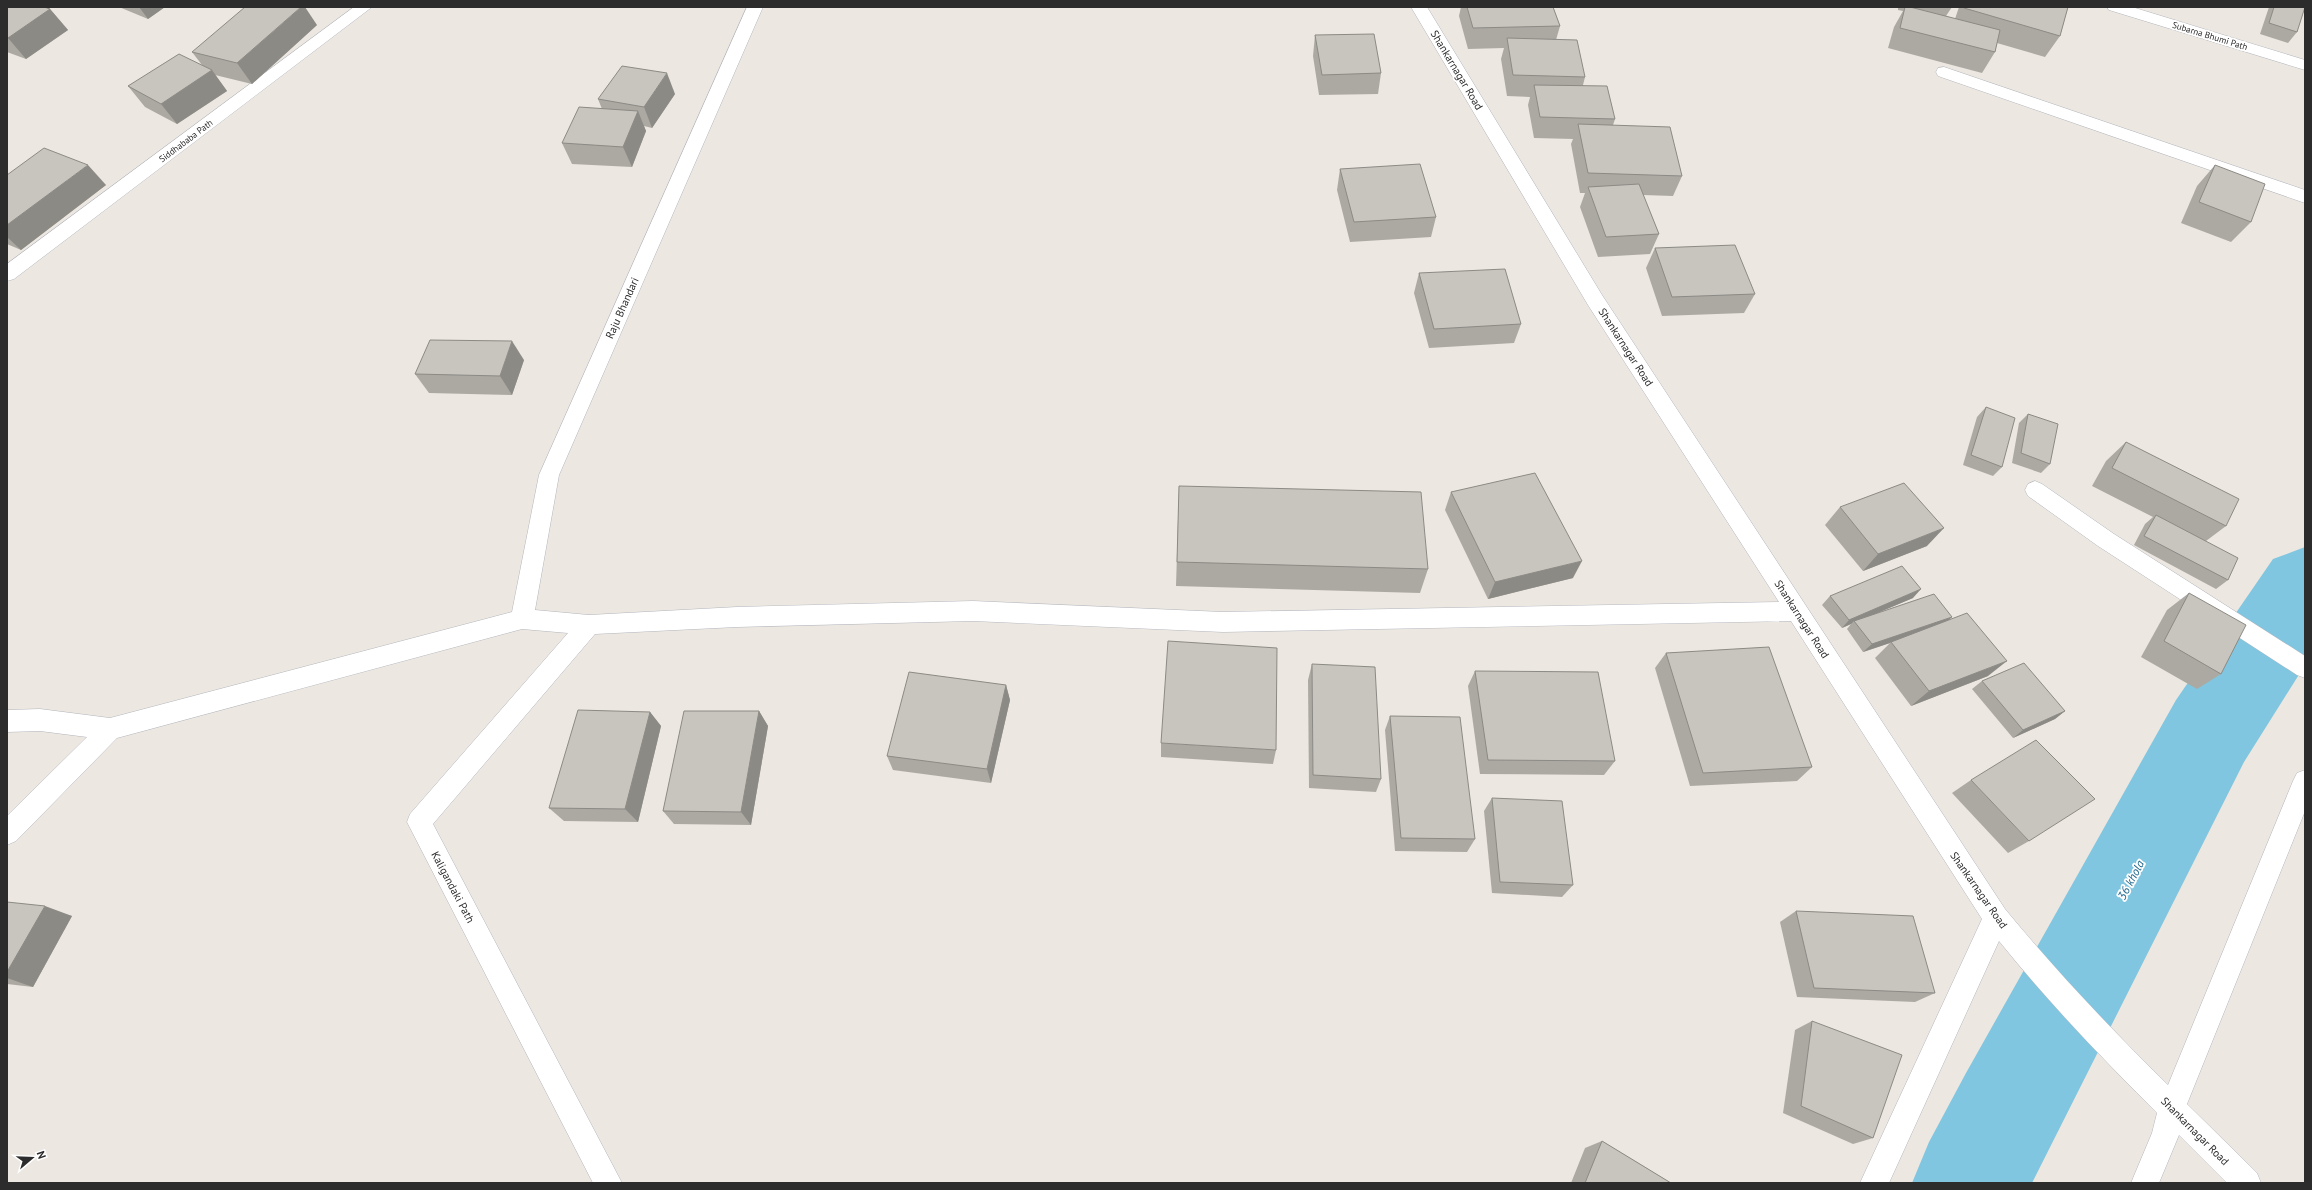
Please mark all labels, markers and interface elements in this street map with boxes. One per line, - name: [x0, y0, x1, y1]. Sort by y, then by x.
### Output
- street label: Subarna Bhumi Path: [2171, 19, 2249, 52]
- street label: Shankarnagar Road: [1428, 28, 1486, 112]
- street label: Siddhababa Path: [157, 117, 215, 164]
- street label: Raju Bhandari: [602, 275, 642, 341]
- street label: Shankarnagar Road: [1595, 305, 1657, 389]
- street label: Shankarnagar Road: [1771, 577, 1833, 661]
- street label: Kaligandaki Path: [428, 849, 478, 925]
- street label: Shankarnagar Road: [1947, 849, 2011, 931]
- water label: 36 khola: [2114, 857, 2147, 902]
- street label: Shankarnagar Road: [2158, 1094, 2232, 1168]
- north arrow: [12, 1138, 52, 1178]
- text: N: [34, 1149, 49, 1160]

